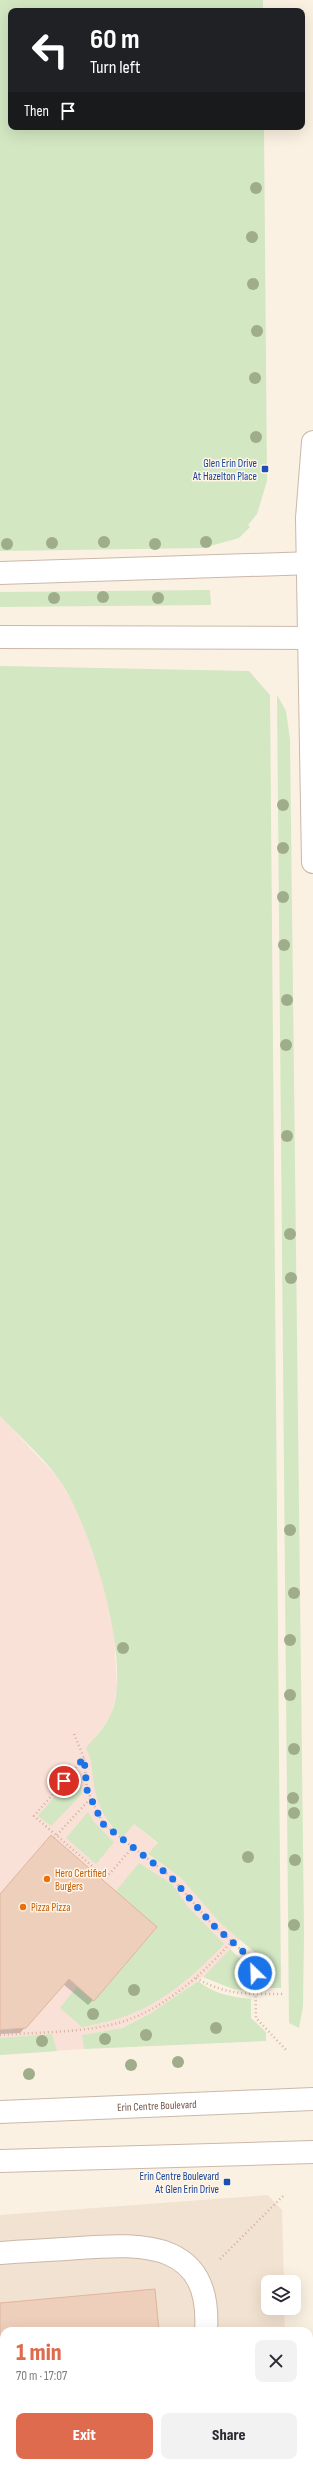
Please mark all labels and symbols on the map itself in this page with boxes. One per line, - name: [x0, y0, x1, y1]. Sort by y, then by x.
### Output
- place label: Glen Erin Drive At Hazelton Place: [192, 457, 257, 483]
- marker: Glen Erin Drive At Hazelton Place: [260, 464, 270, 474]
- pin: [47, 1764, 81, 1798]
- place label: Hero Certified Burgers: [55, 1867, 107, 1893]
- marker: Hero Certified Burgers: [42, 1874, 52, 1884]
- place label: Pizza Pizza: [31, 1901, 70, 1914]
- marker: Pizza Pizza: [18, 1902, 28, 1912]
- position arrow: [234, 1952, 276, 1994]
- street label: Erin Centre Boulevard: [117, 2097, 197, 2114]
- place label: Erin Centre Boulevard At Glen Erin Drive: [140, 2170, 219, 2196]
- marker: Erin Centre Boulevard At Glen Erin Drive: [222, 2177, 232, 2187]

